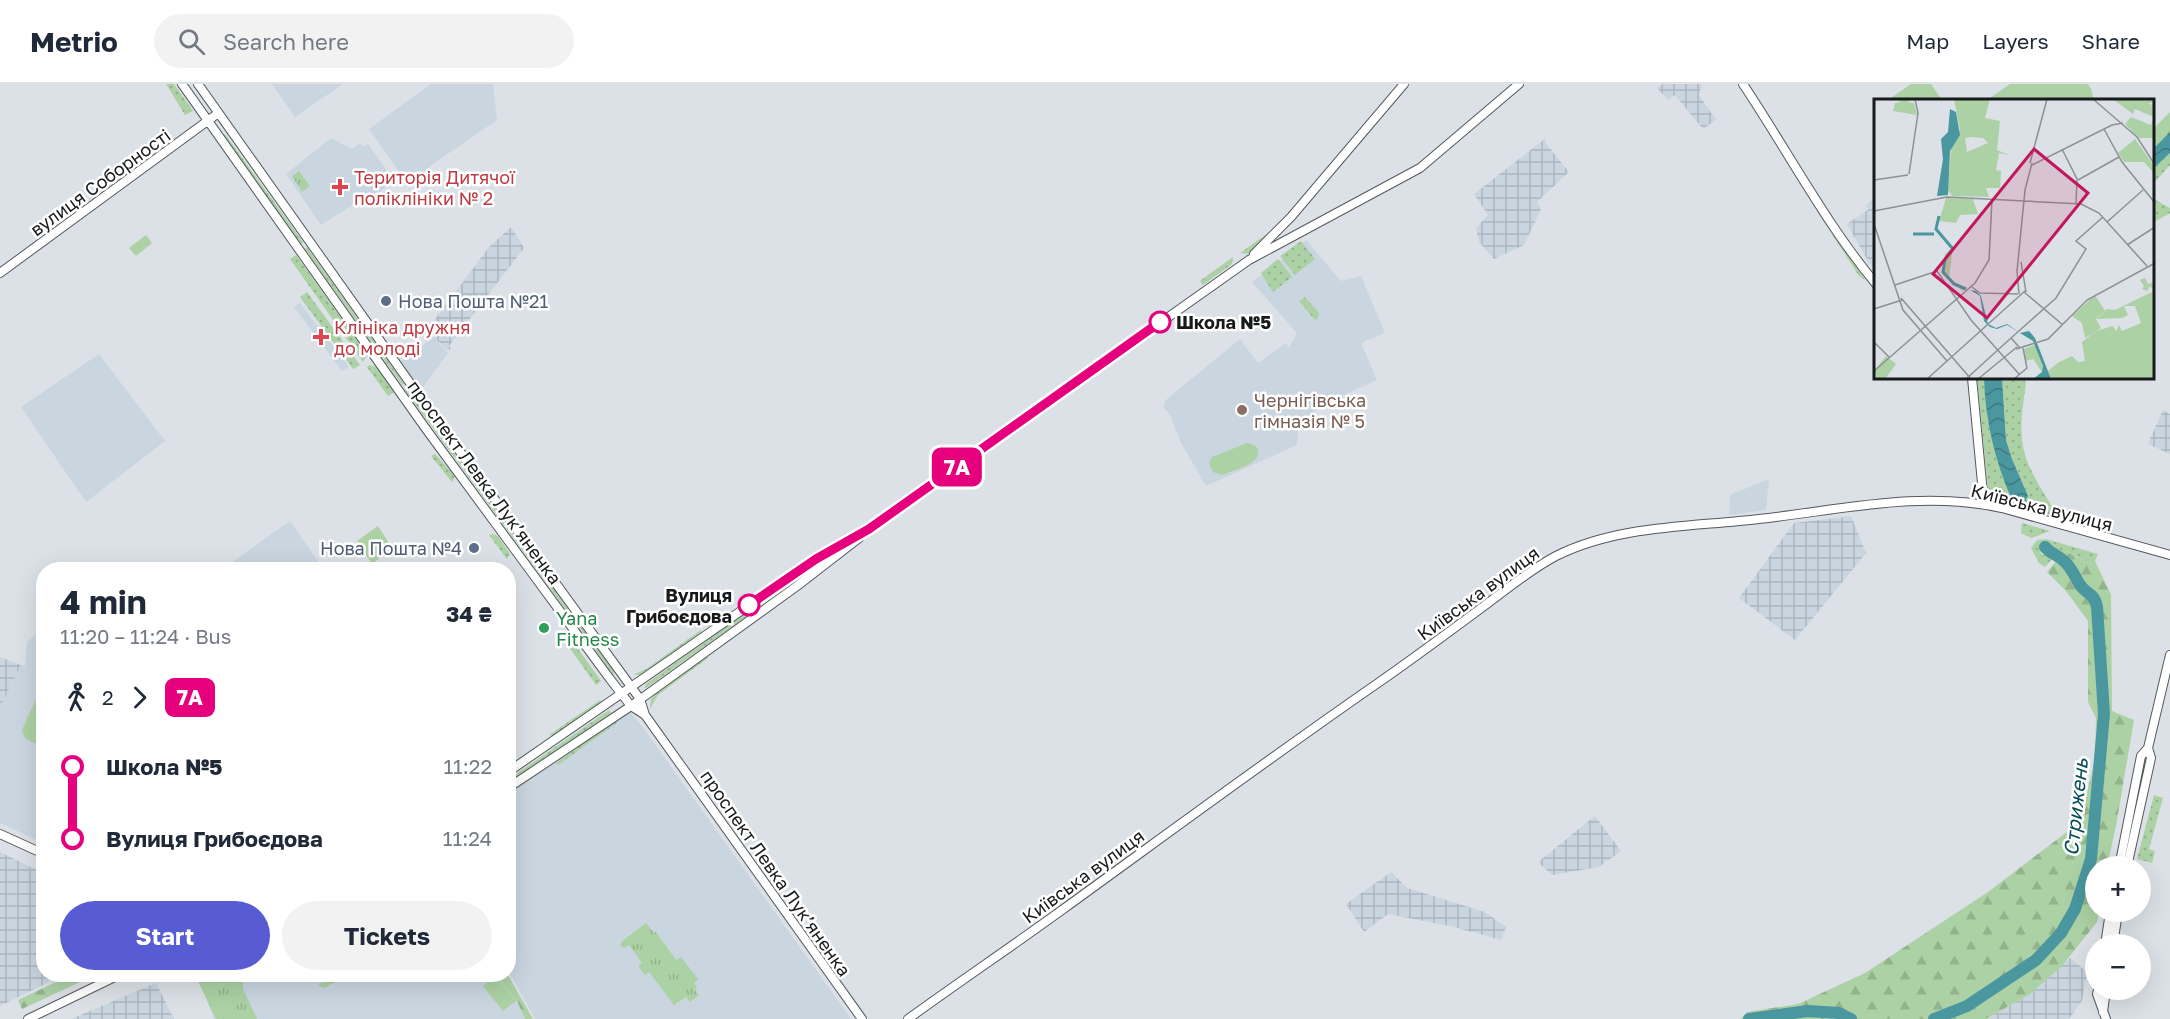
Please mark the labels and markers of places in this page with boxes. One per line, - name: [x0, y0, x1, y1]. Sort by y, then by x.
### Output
- place label: Територія Дитячої поліклініки № 2: [354, 166, 516, 209]
- marker: Територія Дитячої поліклініки № 2: [331, 178, 349, 196]
- place label: Нова Пошта №21: [398, 290, 548, 312]
- marker: Нова Пошта №21: [379, 294, 393, 308]
- marker: Школа №5: [1149, 311, 1171, 333]
- place label: Школа №5: [1176, 311, 1271, 333]
- place label: Клініка дружня до молоді: [334, 316, 470, 359]
- marker: Клініка дружня до молоді: [312, 328, 330, 346]
- place label: Чернігівська гімназія № 5: [1254, 389, 1366, 432]
- marker: Чернігівська гімназія № 5: [1235, 403, 1249, 417]
- place label: Нова Пошта №4: [320, 537, 462, 559]
- marker: Нова Пошта №4: [467, 541, 481, 555]
- place label: Вулиця Грибоєдова: [626, 584, 732, 627]
- marker: Вулиця Грибоєдова: [738, 594, 760, 616]
- place label: Yana Fitness: [556, 607, 619, 650]
- marker: Yana Fitness: [537, 621, 551, 635]

